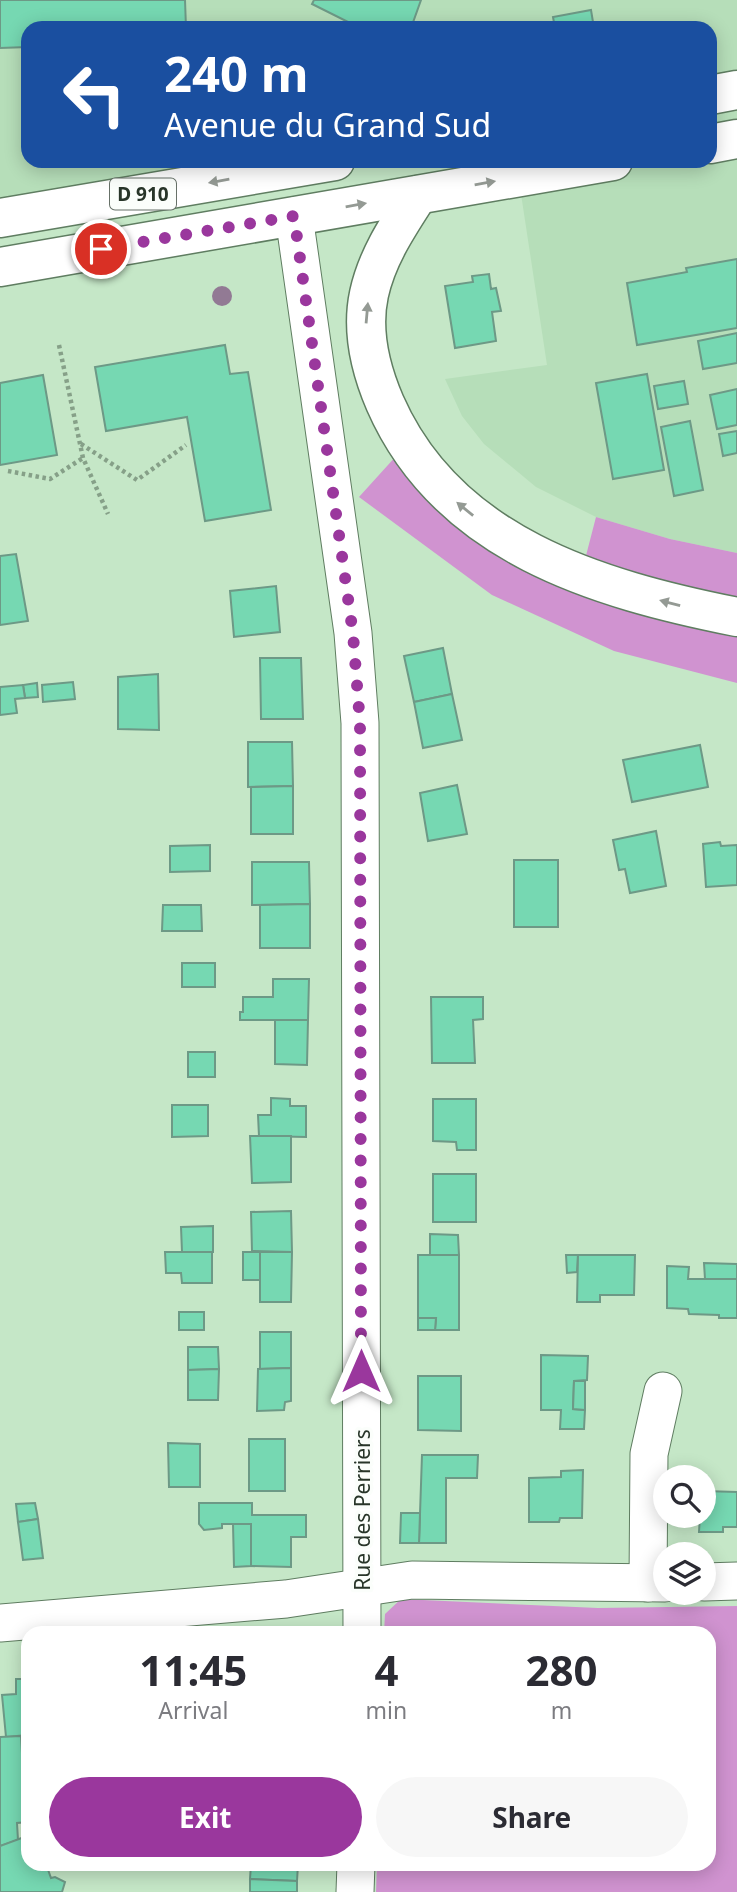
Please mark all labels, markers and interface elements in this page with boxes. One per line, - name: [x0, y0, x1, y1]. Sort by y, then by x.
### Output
- text: 240 m: [164, 40, 309, 106]
- icon: left: [49, 49, 140, 140]
- text: Avenue du Grand Sud: [164, 103, 491, 146]
- one-way arrow: [208, 176, 230, 187]
- one-way arrow: [474, 177, 496, 188]
- road number: D 910: [110, 178, 176, 210]
- one-way arrow: [345, 199, 367, 210]
- pin: [71, 219, 131, 279]
- icon: arrive: [82, 230, 120, 268]
- one-way arrow: [362, 302, 373, 324]
- one-way arrow: [457, 502, 474, 517]
- one-way arrow: [659, 597, 681, 608]
- position arrow: [324, 1334, 398, 1408]
- street label: Rue des Perriers: [348, 1429, 376, 1591]
- map controls: [653, 1465, 716, 1605]
- button: search: [653, 1465, 716, 1528]
- button: layers: [653, 1542, 716, 1605]
- text: 11:45: [139, 1641, 247, 1698]
- text: 4: [374, 1641, 398, 1698]
- text: 280: [526, 1641, 598, 1698]
- text: Arrival: [158, 1694, 228, 1726]
- text: min: [366, 1694, 407, 1726]
- text: m: [551, 1694, 572, 1726]
- button: Exit: [49, 1777, 362, 1857]
- button: Share: [376, 1777, 688, 1857]

